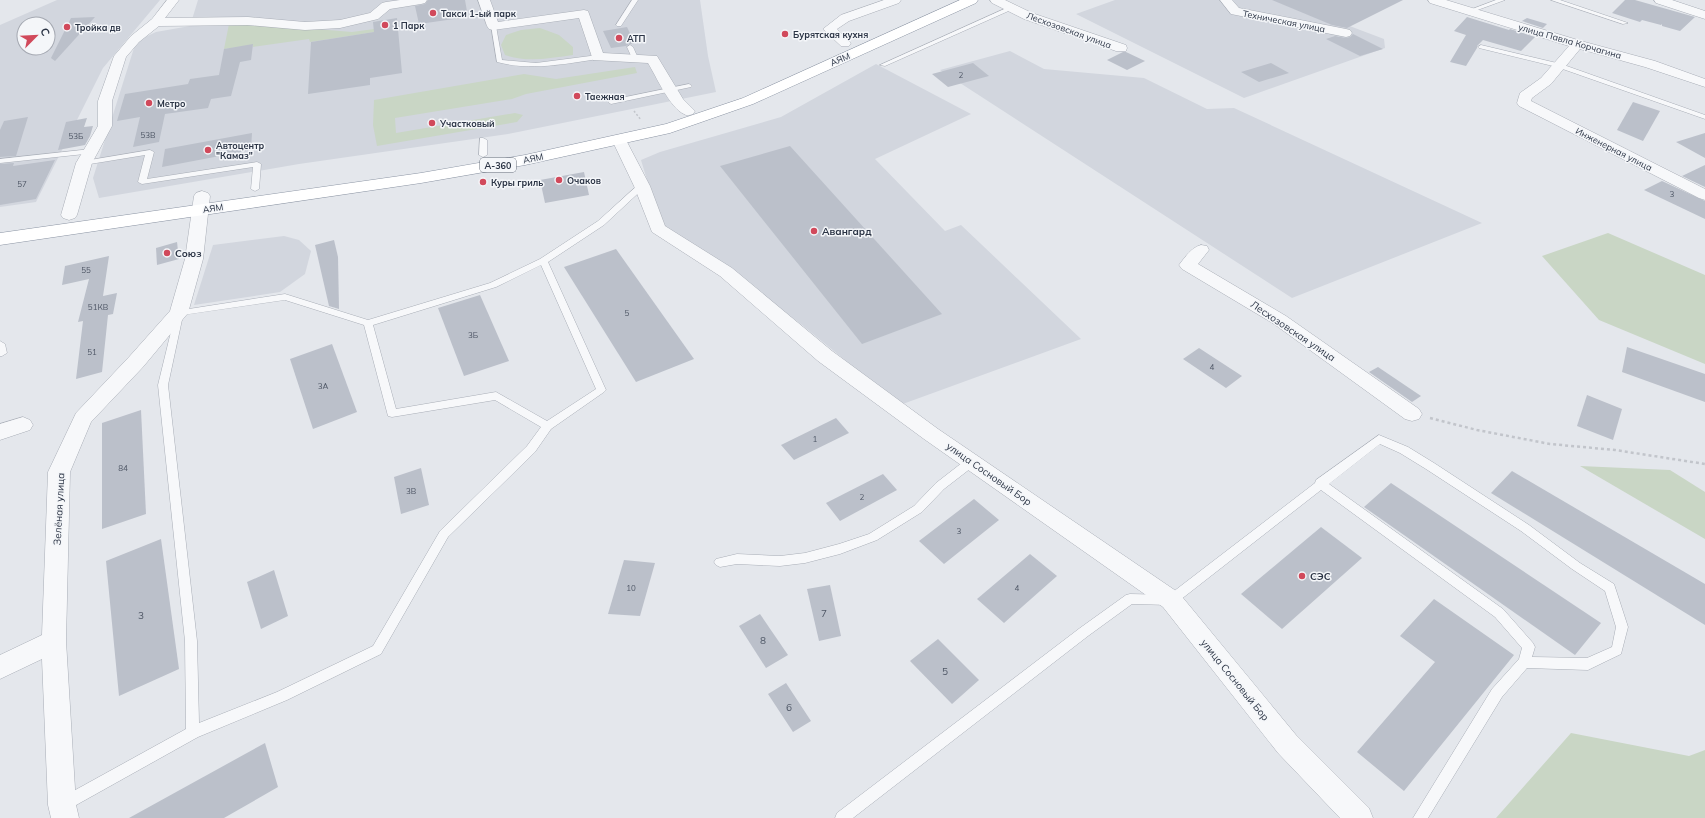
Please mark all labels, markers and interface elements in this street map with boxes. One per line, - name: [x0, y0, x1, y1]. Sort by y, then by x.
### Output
- marker: Такси 1-ый парк: [428, 8, 438, 18]
- place label: Такси 1-ый парк: [441, 8, 517, 19]
- street label: Техническая улица: [1242, 8, 1326, 35]
- street label: Лесхозовская улица: [1025, 9, 1113, 51]
- north arrow: [16, 16, 56, 56]
- marker: 1 Парк: [380, 20, 390, 30]
- place label: 1 Парк: [393, 20, 425, 31]
- street label: улица Павла Корчагина: [1517, 21, 1623, 62]
- marker: Тройка дв: [62, 22, 72, 32]
- place label: Тройка дв: [75, 22, 121, 33]
- text: С: [37, 26, 53, 39]
- marker: Бурятская кухня: [780, 29, 790, 39]
- place label: Бурятская кухня: [793, 29, 868, 41]
- marker: АТП: [614, 33, 624, 43]
- place label: АТП: [627, 33, 646, 44]
- street label: АЯМ: [828, 50, 852, 68]
- house number: 2: [959, 70, 964, 80]
- marker: Таежная: [572, 91, 582, 101]
- place label: Таежная: [585, 91, 625, 102]
- marker: Метро: [144, 98, 154, 108]
- place label: Метро: [157, 98, 186, 109]
- marker: Участковый: [427, 118, 437, 128]
- place label: Участковый: [439, 118, 495, 129]
- street label: Инженерная улица: [1573, 125, 1654, 174]
- house number: 53В: [140, 130, 156, 140]
- house number: 53Б: [68, 131, 84, 141]
- place label: Автоцентр "Камаз": [216, 140, 265, 161]
- marker: Автоцентр "Камаз": [203, 145, 213, 155]
- street label: АЯМ: [522, 150, 544, 166]
- road number: А-360: [480, 158, 516, 172]
- marker: Очаков: [554, 175, 564, 185]
- place label: Очаков: [567, 175, 601, 186]
- marker: Куры гриль: [478, 177, 488, 187]
- place label: Куры гриль: [491, 177, 543, 189]
- house number: 57: [17, 179, 27, 189]
- house number: 3: [1670, 189, 1675, 199]
- street label: АЯМ: [202, 201, 224, 215]
- place label: Авангард: [822, 225, 872, 238]
- marker: Авангард: [809, 226, 819, 236]
- place label: Союз: [175, 247, 201, 260]
- marker: Союз: [162, 248, 172, 258]
- house number: 55: [81, 265, 91, 275]
- street label: Лесхозовская улица: [1248, 298, 1338, 364]
- house number: 51КВ: [88, 302, 108, 312]
- house number: 5: [625, 308, 630, 318]
- house number: 3Б: [468, 330, 479, 340]
- house number: 51: [87, 347, 97, 357]
- house number: 4: [1210, 362, 1215, 372]
- house number: 3А: [318, 381, 328, 391]
- house number: 1: [813, 434, 818, 444]
- street label: улица Сосновый Бор: [944, 440, 1034, 508]
- house number: 84: [118, 463, 128, 473]
- street label: Зелёная улица: [51, 472, 67, 546]
- house number: 3В: [406, 486, 416, 496]
- house number: 2: [860, 492, 865, 502]
- house number: 3: [957, 526, 962, 536]
- place label: СЭС: [1310, 570, 1331, 583]
- marker: СЭС: [1297, 571, 1307, 581]
- house number: 10: [626, 583, 636, 593]
- house number: 4: [1015, 583, 1020, 593]
- house number: 7: [821, 607, 827, 620]
- house number: 3: [138, 609, 144, 622]
- house number: 8: [760, 634, 766, 647]
- street label: улица Сосновый Бор: [1198, 637, 1272, 723]
- house number: 5: [942, 665, 948, 678]
- house number: 6: [786, 701, 792, 714]

